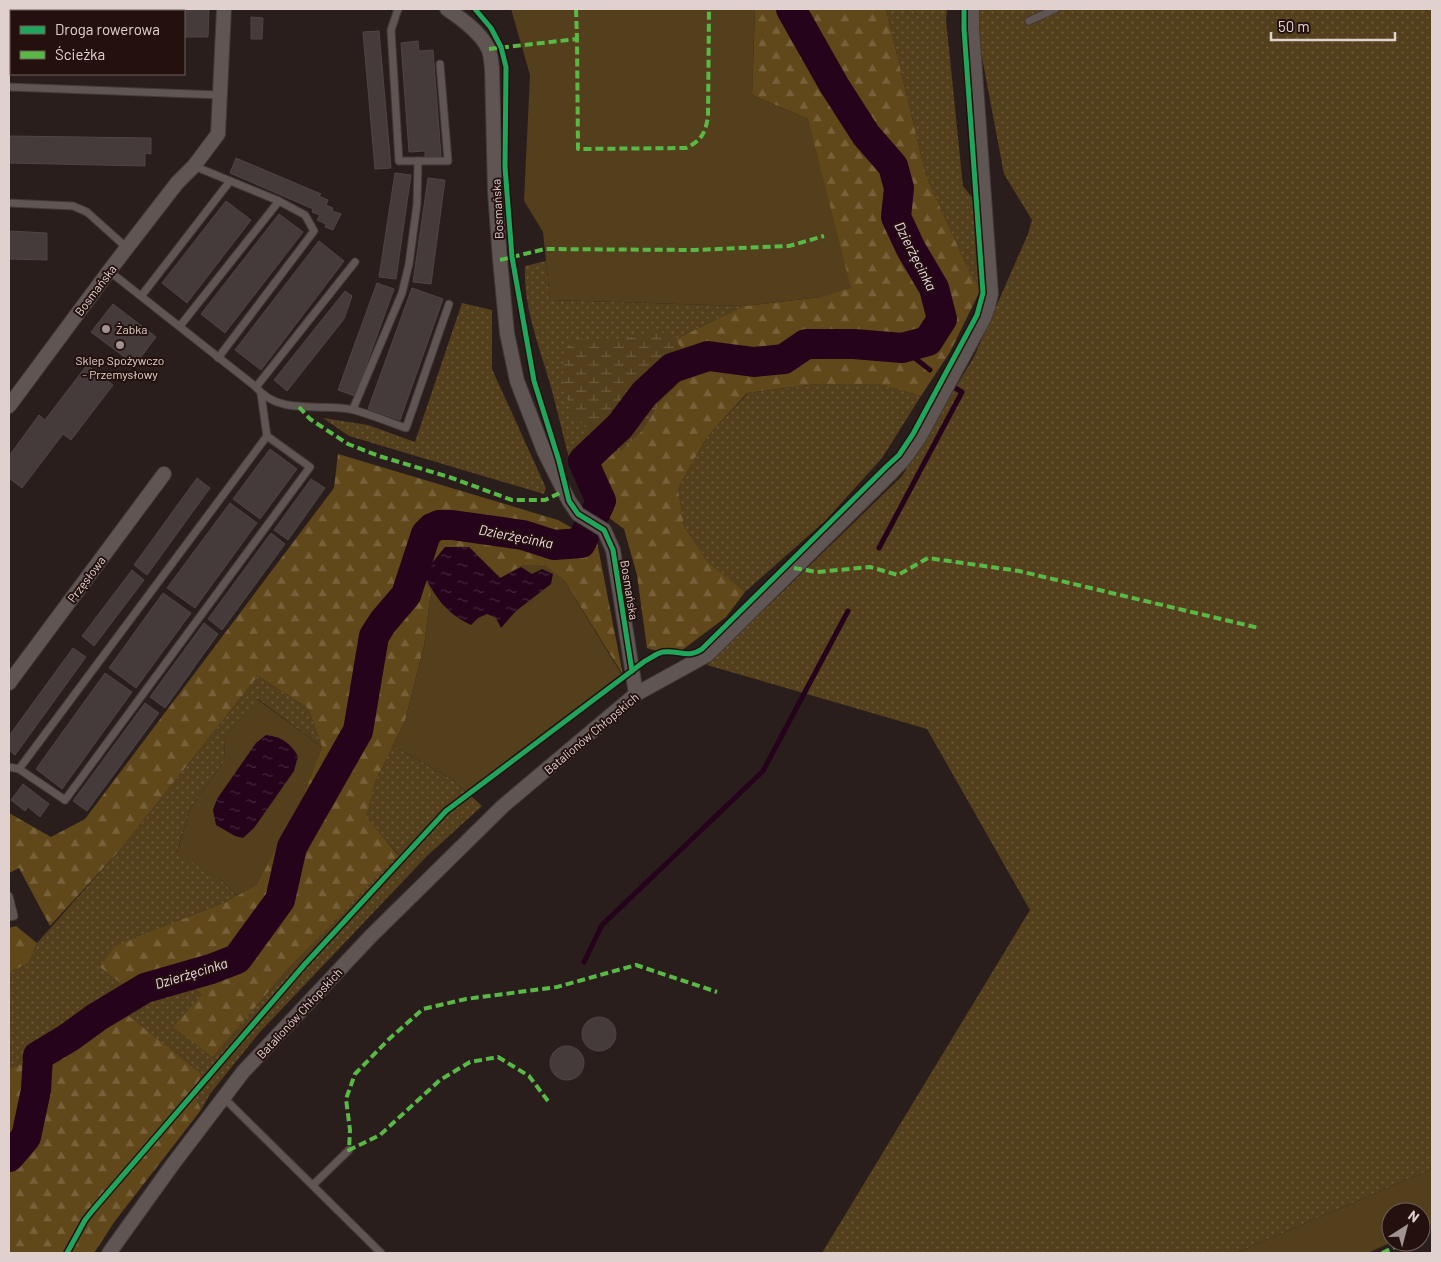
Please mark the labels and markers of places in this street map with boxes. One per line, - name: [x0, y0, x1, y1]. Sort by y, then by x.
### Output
- place label: Żabka: [116, 322, 147, 336]
- marker: Żabka: [100, 323, 112, 335]
- marker: Sklep Spożywczo - Przemysłowy: [114, 339, 126, 351]
- place label: Sklep Spożywczo - Przemysłowy: [76, 353, 164, 381]

